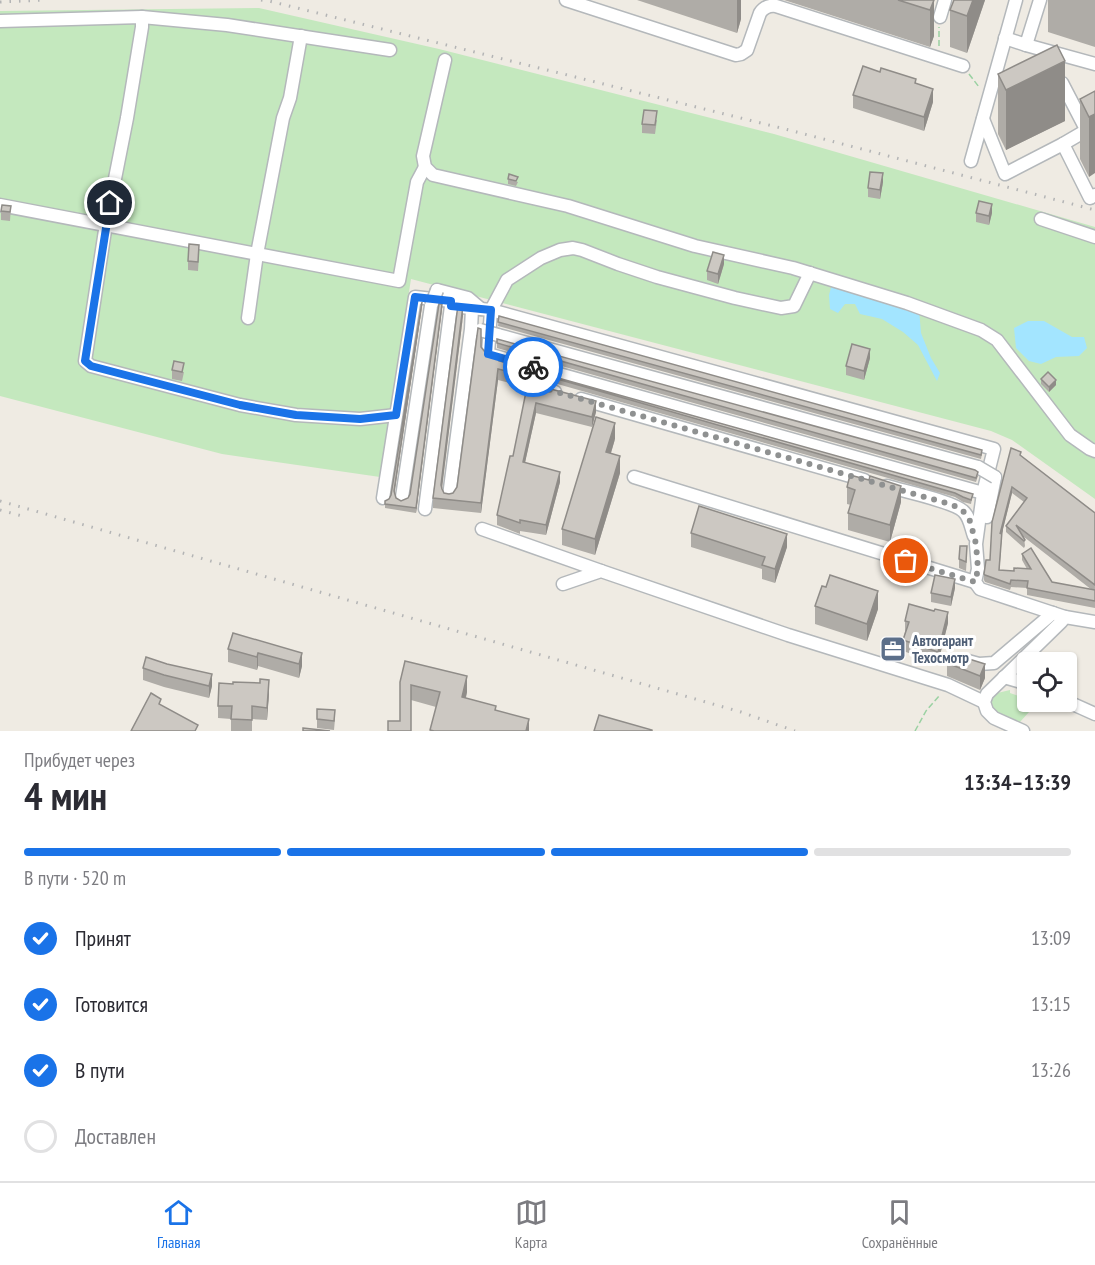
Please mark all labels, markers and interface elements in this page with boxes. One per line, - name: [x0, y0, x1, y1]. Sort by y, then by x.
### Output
- pin: [84, 177, 135, 228]
- icon: home: [93, 186, 126, 219]
- courier: [503, 337, 563, 397]
- icon: bike: [517, 351, 550, 384]
- pin: [880, 535, 931, 586]
- icon: bag: [889, 544, 922, 577]
- place label: Автогарант Техосмотр: [911, 631, 974, 667]
- office icon: Автогарант Техосмотр: [878, 634, 908, 664]
- map controls: [1017, 652, 1077, 712]
- button: locate: [1017, 652, 1077, 712]
- text: Прибудет через: [24, 747, 135, 773]
- text: 13:34–13:39: [964, 768, 1071, 796]
- text: 4 мин: [24, 770, 107, 821]
- text: В пути · 520 m: [24, 865, 126, 891]
- icon: check: [24, 922, 57, 955]
- text: Принят: [75, 924, 131, 952]
- text: 13:09: [1031, 925, 1071, 951]
- icon: check: [24, 988, 57, 1021]
- text: Готовится: [75, 990, 148, 1018]
- text: 13:15: [1031, 991, 1071, 1017]
- icon: check: [24, 1054, 57, 1087]
- text: В пути: [75, 1056, 125, 1084]
- text: 13:26: [1031, 1057, 1071, 1083]
- text: Доставлен: [75, 1122, 156, 1150]
- tab: Главная: [157, 1196, 200, 1252]
- tab: Карта: [515, 1196, 548, 1252]
- tab: Сохранённые: [862, 1196, 938, 1252]

